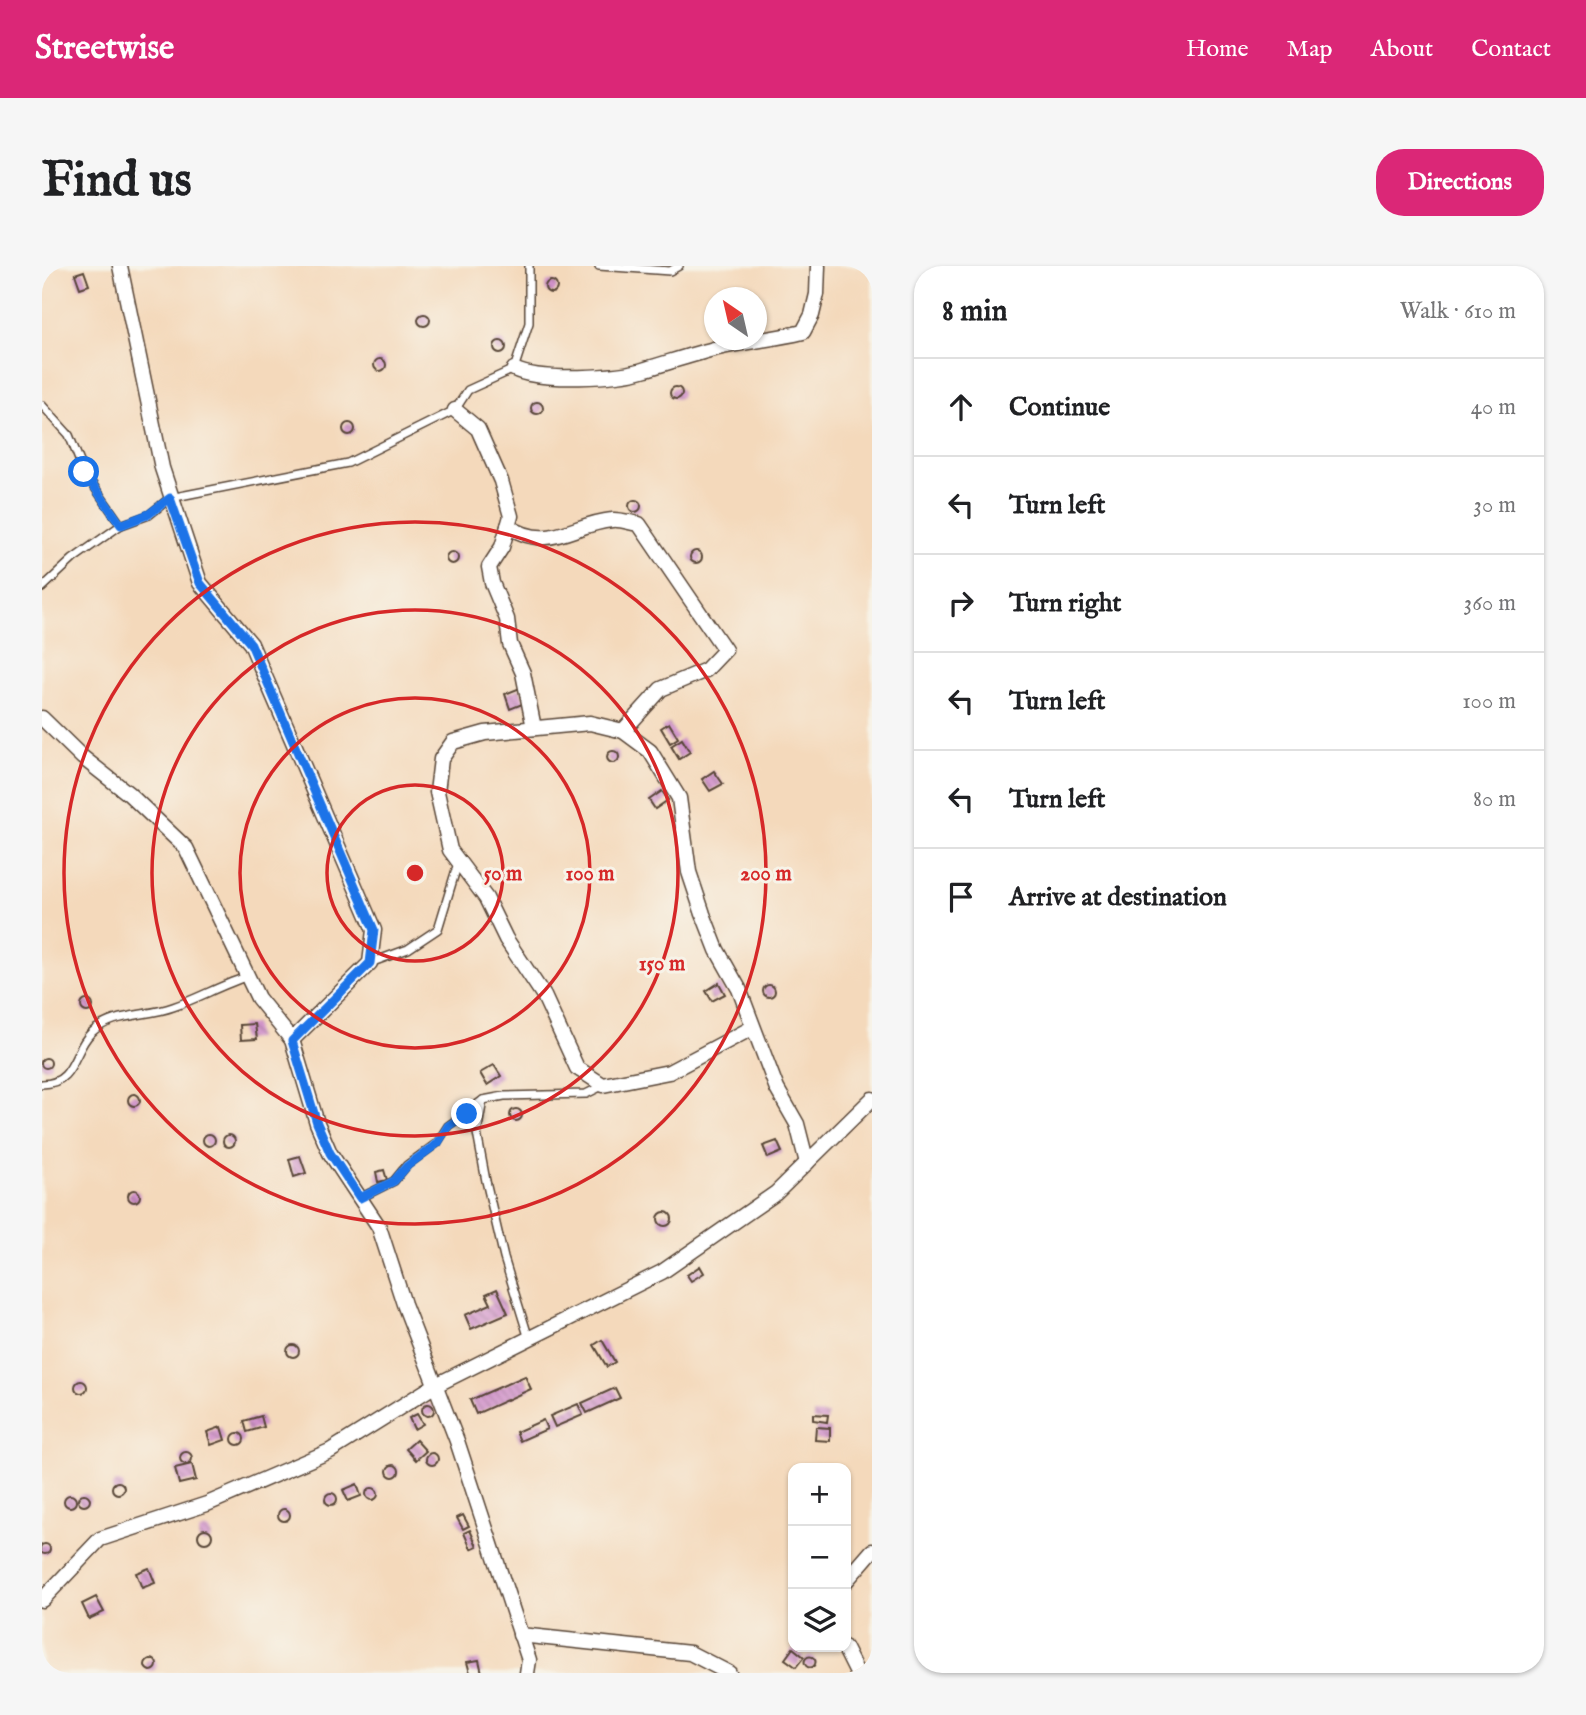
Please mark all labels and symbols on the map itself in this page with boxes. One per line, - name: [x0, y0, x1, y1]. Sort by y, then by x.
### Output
- north arrow: [704, 287, 767, 350]
- route start: [68, 456, 99, 487]
- centre of rings: [403, 861, 427, 885]
- text: 50 m: [484, 861, 523, 888]
- text: 100 m: [565, 861, 615, 888]
- text: 200 m: [740, 861, 792, 888]
- text: 150 m: [639, 951, 686, 978]
- route end: [451, 1098, 482, 1129]

